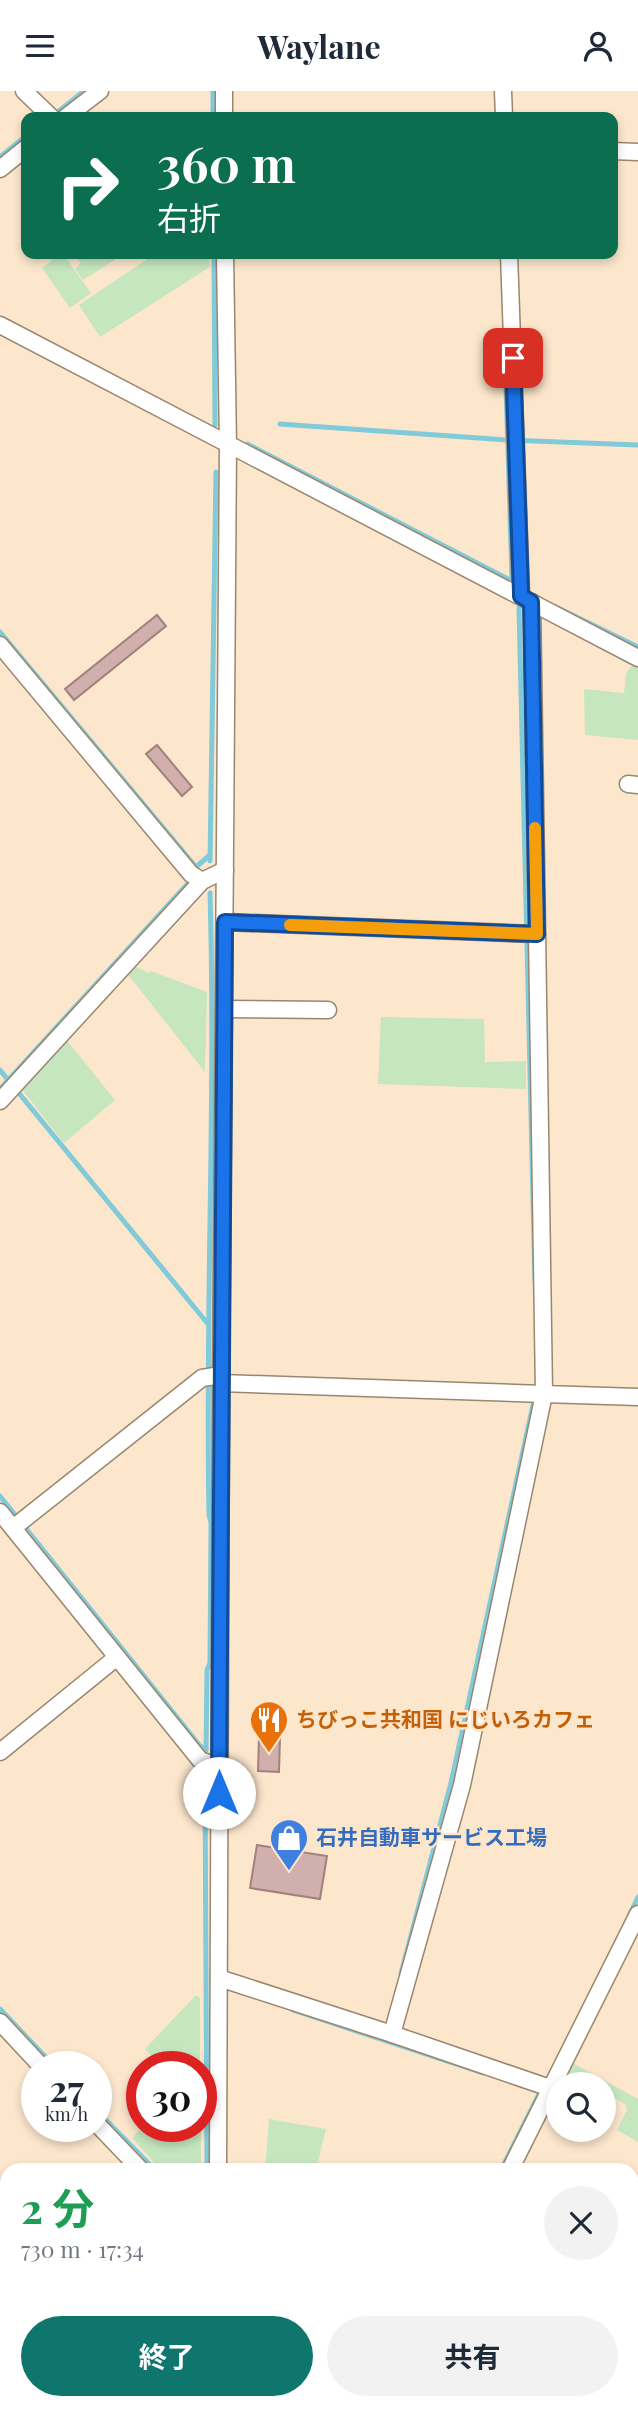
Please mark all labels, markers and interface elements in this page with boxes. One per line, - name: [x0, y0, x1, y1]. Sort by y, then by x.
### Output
- text: Waylane: [257, 24, 381, 67]
- icon: menu: [21, 27, 59, 65]
- icon: person: [579, 27, 617, 65]
- text: 360 m: [157, 130, 296, 195]
- icon: right: [42, 140, 133, 231]
- text: 右折: [157, 195, 221, 238]
- pin: [483, 328, 543, 388]
- icon: arrive: [494, 339, 532, 377]
- restaurant icon: ちびっこ共和国 にじいろカフェ: [248, 1699, 290, 1754]
- place label: ちびっこ共和国 にじいろカフェ: [296, 1704, 595, 1732]
- position arrow: [182, 1756, 256, 1830]
- shop icon: 石井自動車サービス工場: [268, 1817, 310, 1872]
- place label: 石井自動車サービス工場: [316, 1822, 547, 1850]
- speed limit sign: 30: [126, 2051, 217, 2142]
- text: 27: [49, 2064, 84, 2111]
- map controls: [546, 2072, 616, 2142]
- button: search: [546, 2072, 616, 2142]
- text: km/h: [45, 2102, 88, 2126]
- text: 2 分: [21, 2179, 94, 2235]
- button: close: [544, 2186, 618, 2260]
- text: 730 m · 17:34: [21, 2233, 144, 2264]
- button: 終了: [21, 2316, 313, 2396]
- button: 共有: [327, 2316, 618, 2396]

